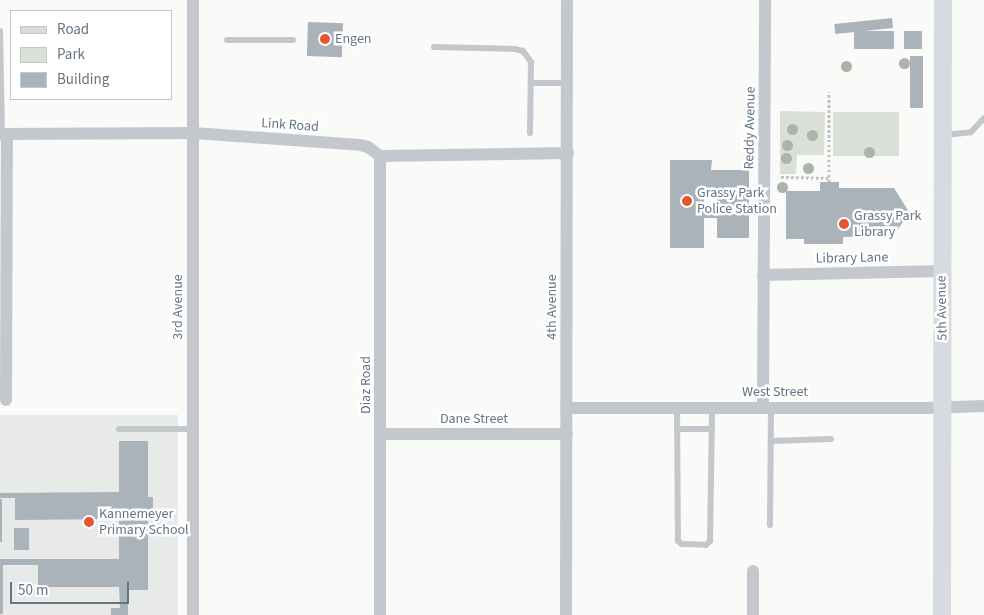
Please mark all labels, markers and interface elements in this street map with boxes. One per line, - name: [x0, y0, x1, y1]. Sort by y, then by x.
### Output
- legend: [10, 10, 172, 100]
- text: Road: [57, 19, 89, 40]
- place label: Engen: [335, 31, 372, 47]
- marker: Engen: [319, 33, 331, 45]
- text: Park: [57, 44, 85, 65]
- text: Building: [57, 69, 109, 90]
- street label: Reddy Avenue: [741, 86, 759, 170]
- street label: Link Road: [261, 115, 319, 135]
- place label: Grassy Park Police Station: [697, 185, 777, 218]
- marker: Grassy Park Police Station: [681, 195, 693, 207]
- place label: Grassy Park Library: [854, 208, 921, 240]
- marker: Grassy Park Library: [838, 218, 850, 230]
- street label: Library Lane: [816, 249, 888, 267]
- street label: 3rd Avenue: [170, 274, 186, 340]
- street label: 4th Avenue: [544, 274, 560, 340]
- street label: 5th Avenue: [933, 275, 951, 341]
- street label: Diaz Road: [358, 356, 374, 414]
- street label: West Street: [742, 384, 808, 400]
- street label: Dane Street: [440, 411, 508, 427]
- place label: Kannemeyer Primary School: [99, 506, 189, 538]
- marker: Kannemeyer Primary School: [83, 516, 95, 528]
- scale bar: [12, 572, 131, 604]
- text: 50 m: [18, 580, 48, 601]

